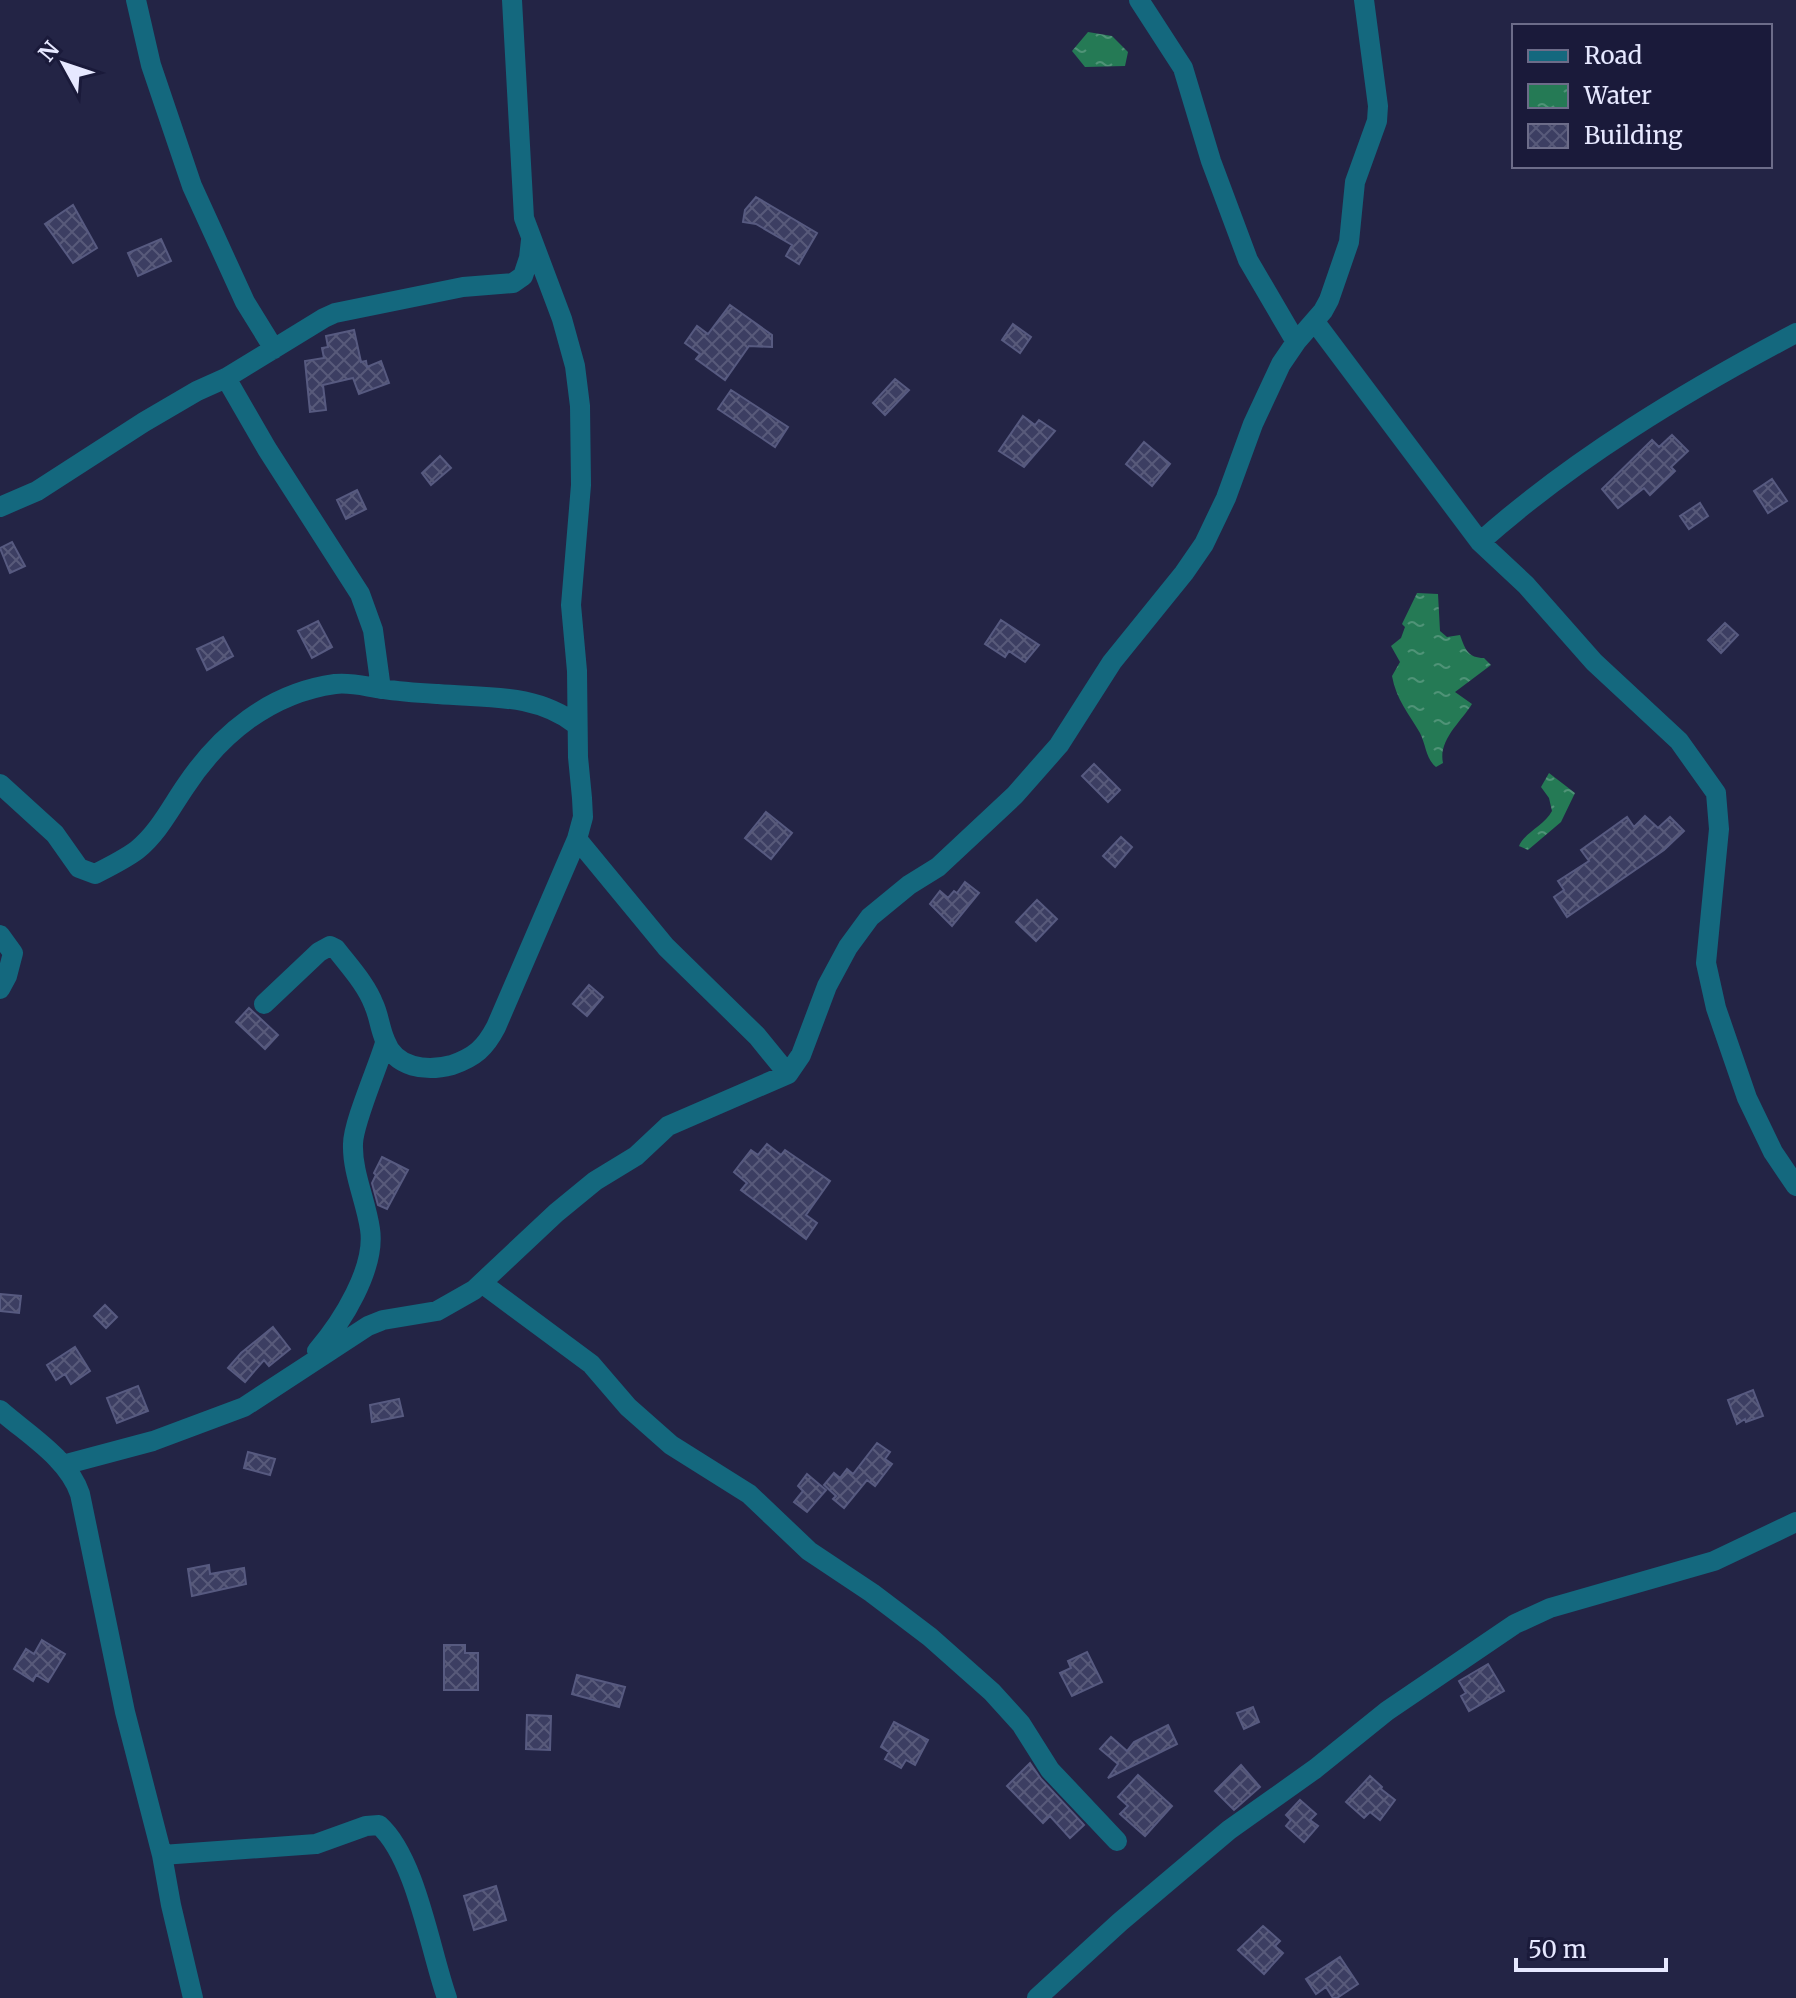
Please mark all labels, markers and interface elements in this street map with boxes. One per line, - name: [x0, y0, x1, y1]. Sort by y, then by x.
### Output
- north arrow: [24, 24, 104, 104]
- legend: [1512, 24, 1772, 168]
- text: N: [32, 35, 65, 67]
- text: Road: [1584, 40, 1642, 71]
- text: Water: [1583, 80, 1652, 111]
- text: Building: [1584, 120, 1683, 151]
- scale bar: [1516, 1922, 1666, 1972]
- text: 50 m: [1528, 1934, 1587, 1965]

